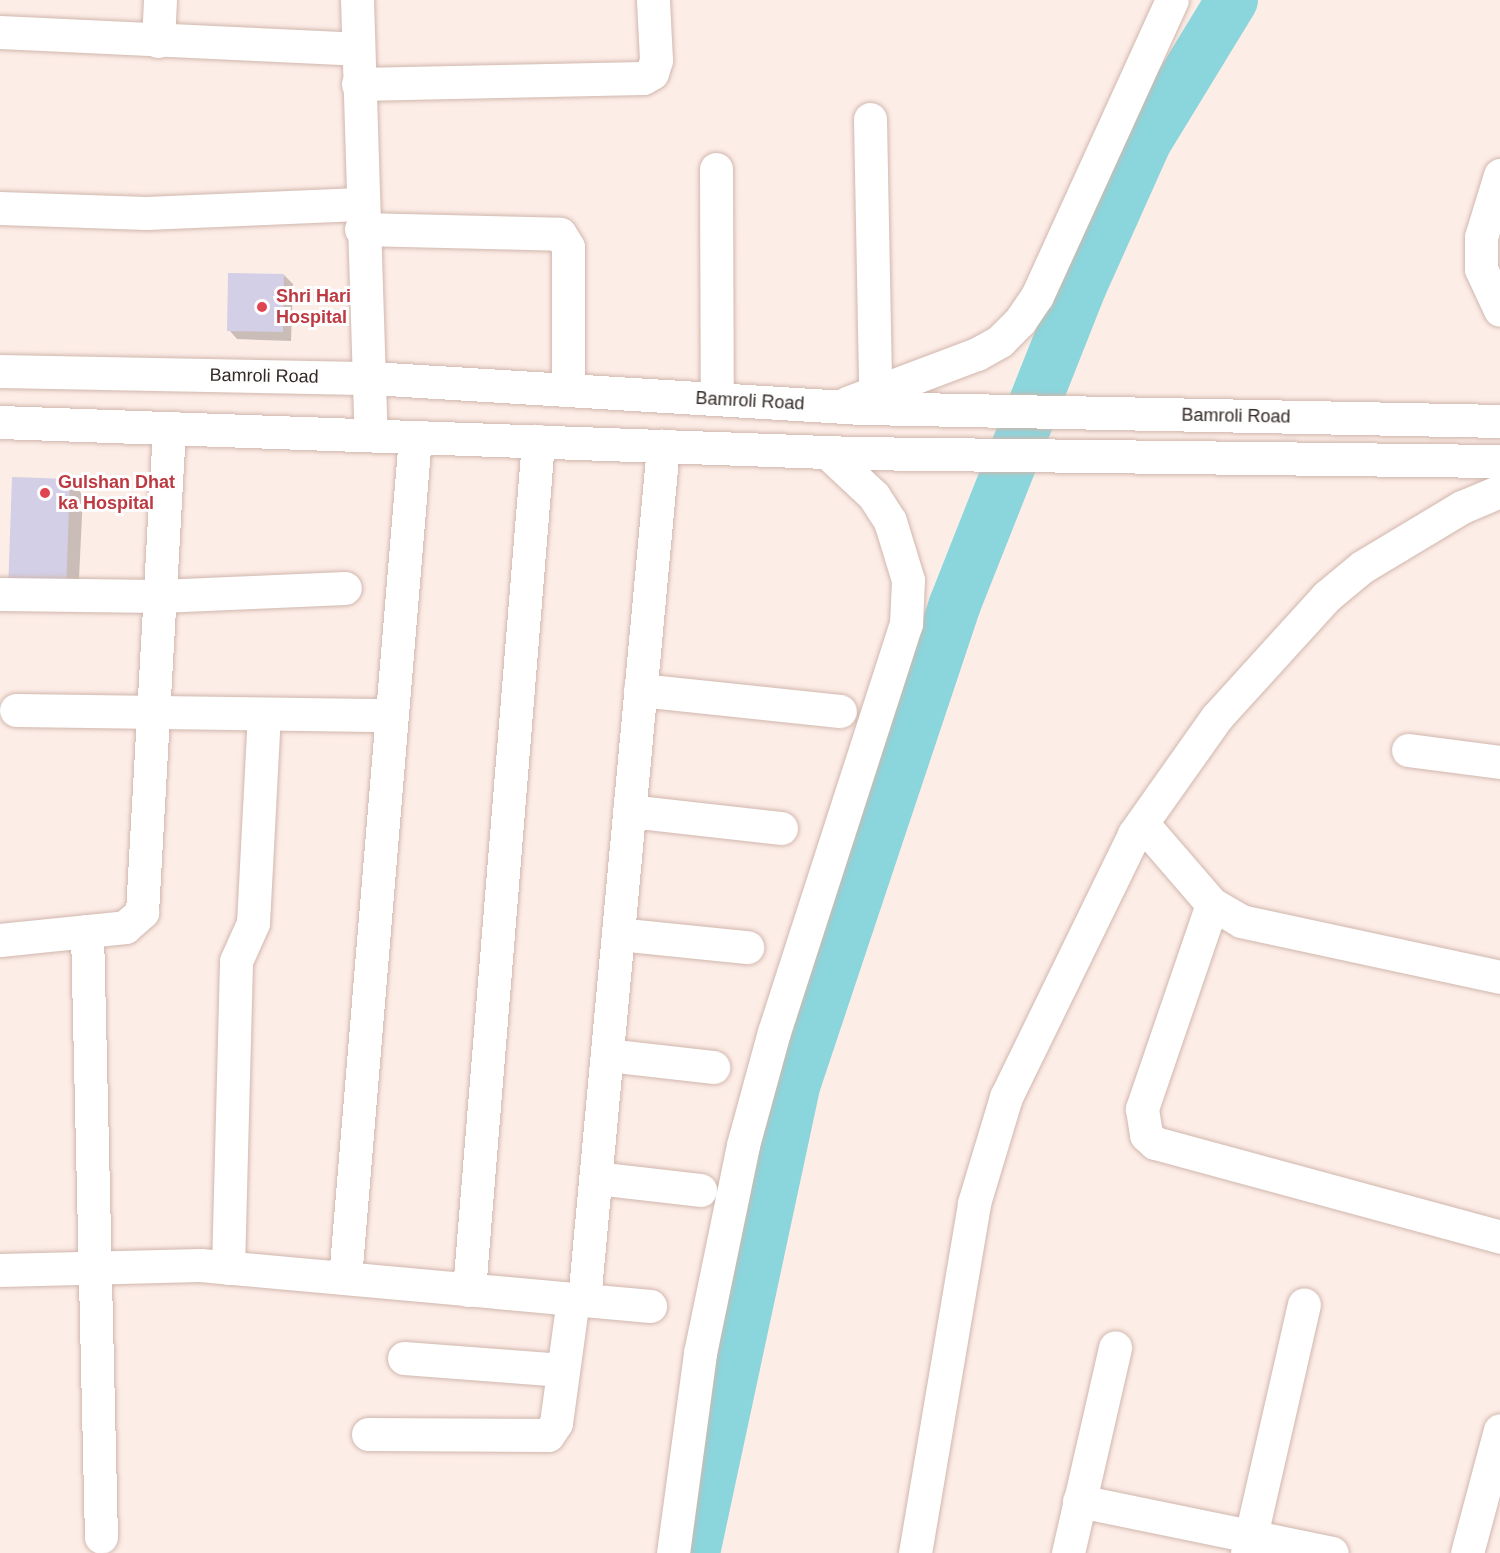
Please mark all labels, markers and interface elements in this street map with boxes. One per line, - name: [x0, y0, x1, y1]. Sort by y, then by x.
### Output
- place label: Shri Hari Hospital: [276, 286, 351, 328]
- marker: Shri Hari Hospital: [253, 298, 271, 316]
- street label: Bamroli Road: [209, 364, 319, 388]
- street label: Bamroli Road: [695, 387, 805, 415]
- street label: Bamroli Road: [1181, 404, 1291, 428]
- place label: Gulshan Dhat ka Hospital: [58, 472, 175, 514]
- marker: Gulshan Dhat ka Hospital: [36, 484, 54, 502]

